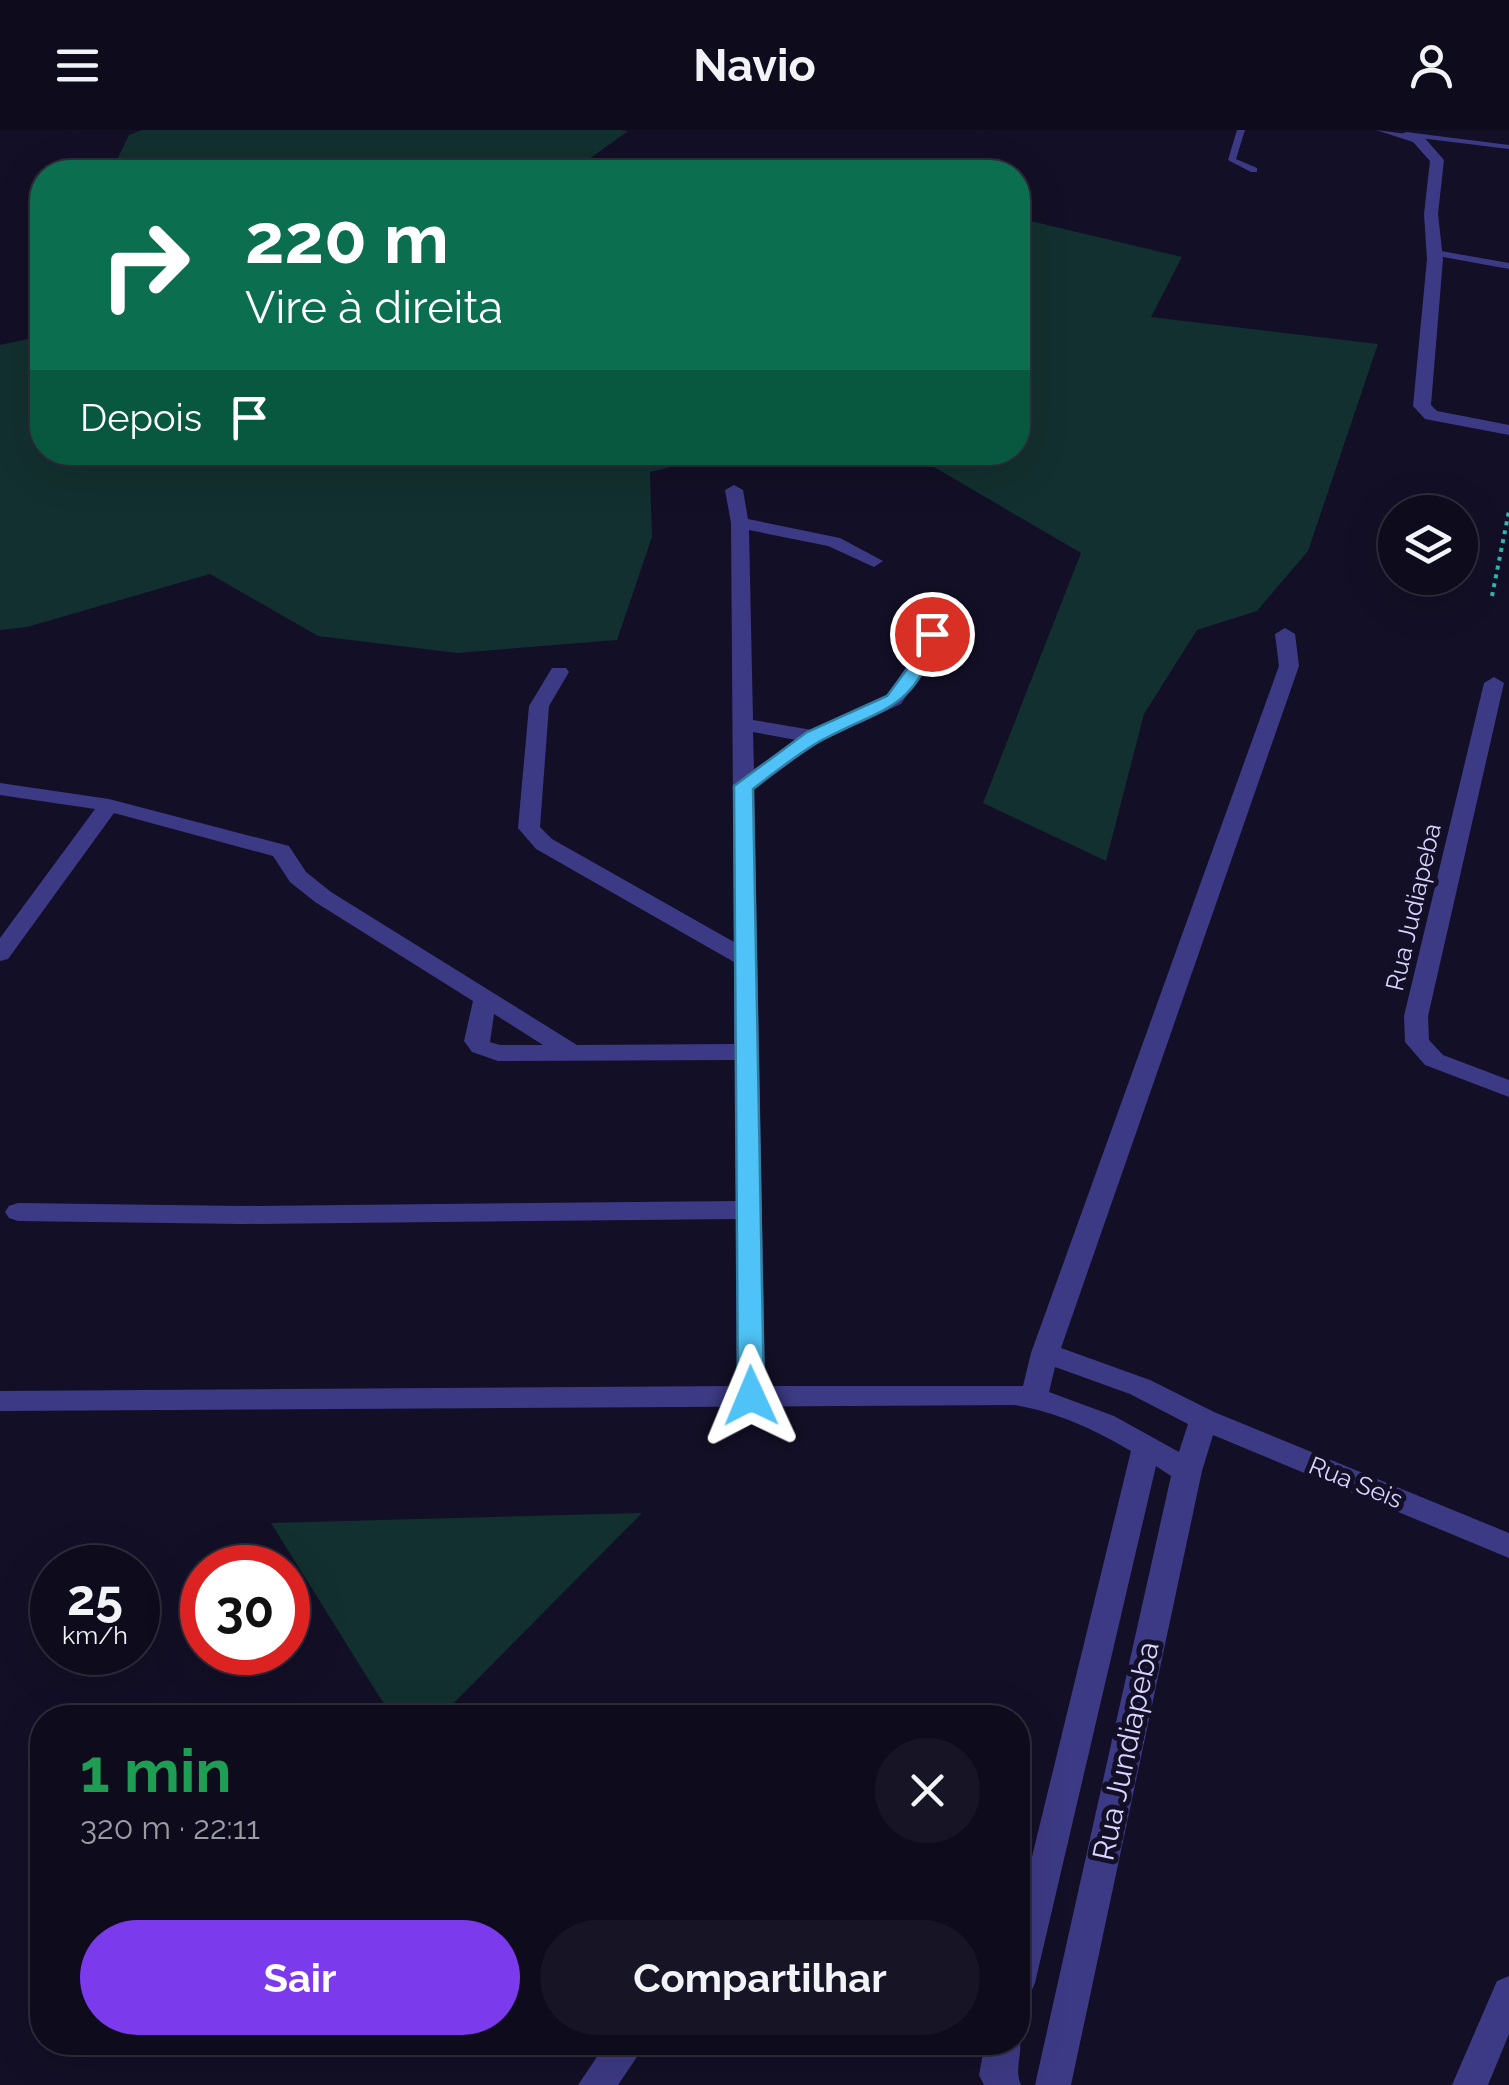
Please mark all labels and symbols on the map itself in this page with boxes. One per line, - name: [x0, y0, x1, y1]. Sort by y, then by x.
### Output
- pin: [890, 592, 975, 677]
- street label: Rua Judiapeba: [1379, 820, 1447, 994]
- position arrow: [699, 1344, 803, 1448]
- street label: Rua Seis: [1305, 1450, 1407, 1514]
- speed limit sign: 30: [180, 1545, 310, 1675]
- street label: Rua Jundiapeba: [1085, 1638, 1166, 1863]

